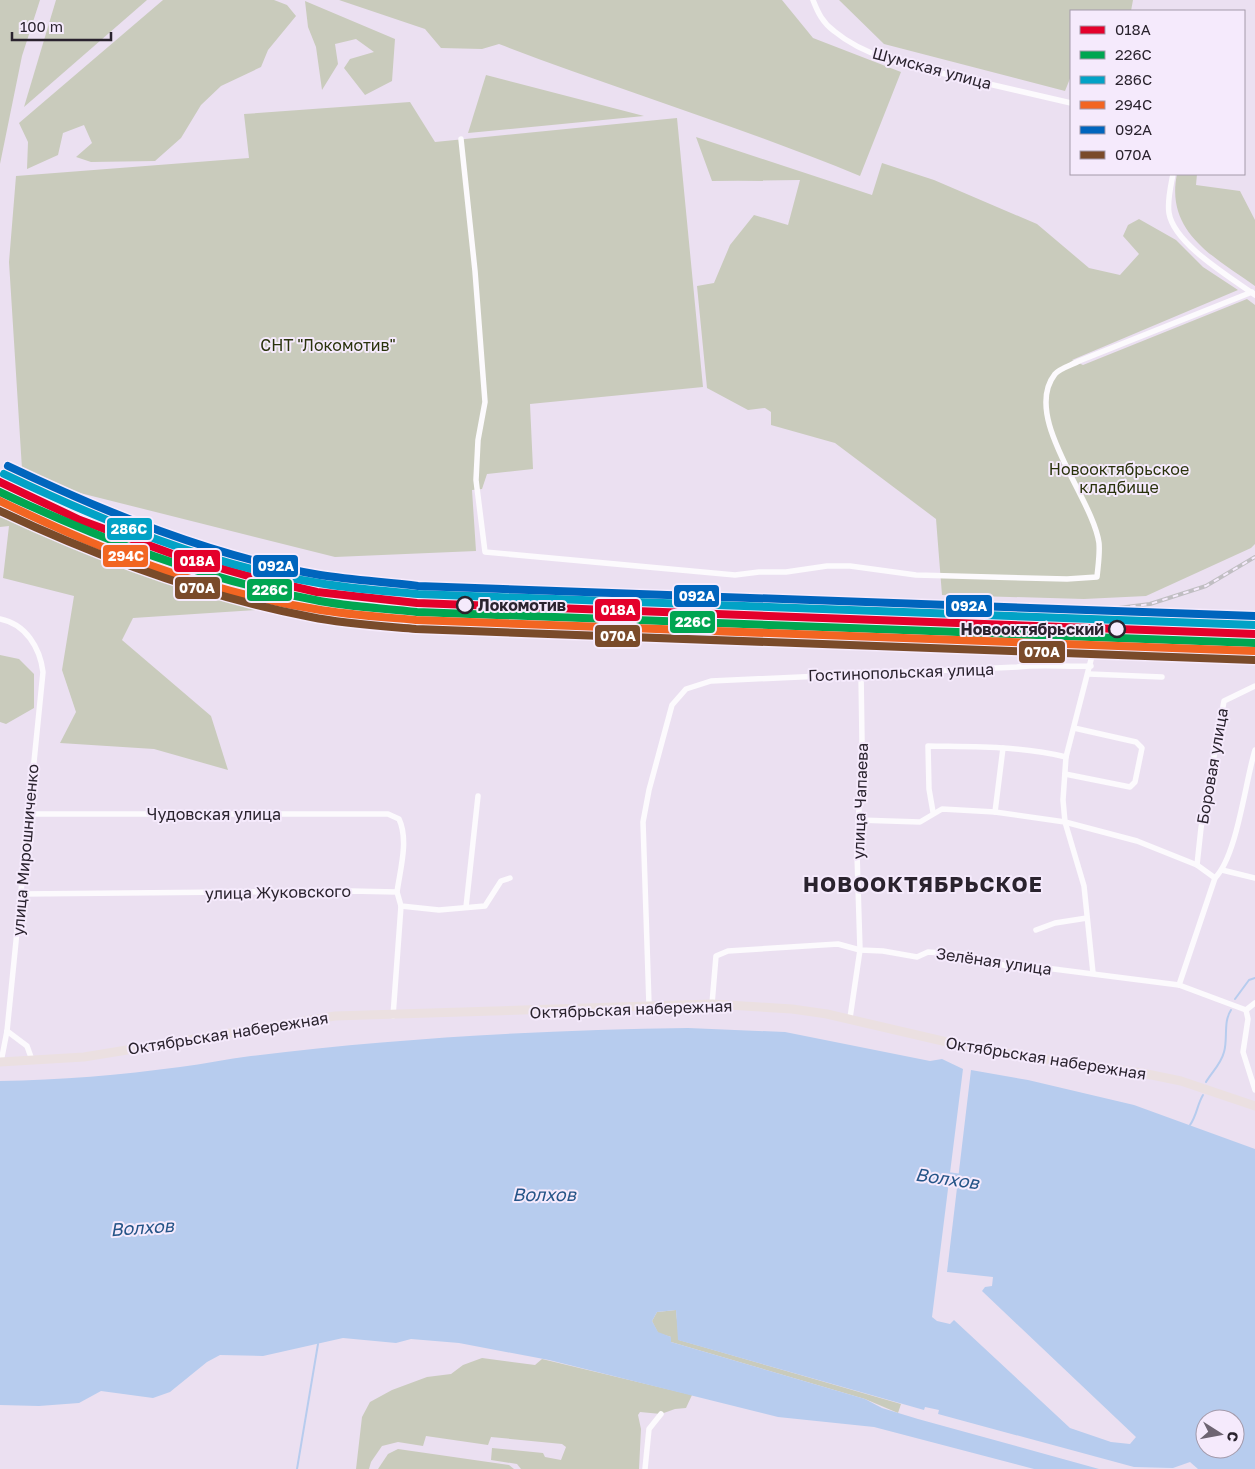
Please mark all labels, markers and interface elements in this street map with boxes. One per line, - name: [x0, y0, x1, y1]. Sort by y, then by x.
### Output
- scale bar: [12, 10, 111, 42]
- legend: [1070, 10, 1245, 175]
- text: 100 m: [20, 17, 63, 35]
- text: 018А: [1115, 20, 1151, 38]
- street label: Шумская улица: [870, 42, 994, 94]
- text: 226С: [1115, 45, 1152, 63]
- text: 286С: [1115, 70, 1152, 88]
- text: 294С: [1115, 95, 1152, 113]
- text: 092А: [1115, 120, 1152, 138]
- text: 070А: [1115, 145, 1152, 163]
- park label: СНТ "Локомотив": [260, 335, 396, 355]
- park label: Новооктябрьское кладбище: [1049, 459, 1189, 497]
- line badge: 286С: [106, 517, 153, 541]
- text: 286С: [111, 520, 147, 537]
- line badge: 294С: [102, 544, 149, 568]
- text: 294С: [108, 547, 144, 564]
- line badge: 018А: [173, 549, 221, 573]
- text: 018А: [179, 552, 215, 569]
- line badge: 092А: [252, 554, 299, 578]
- text: 092А: [258, 557, 294, 574]
- line badge: 070А: [174, 576, 221, 600]
- line badge: 226С: [246, 578, 293, 602]
- text: 070А: [179, 579, 215, 596]
- text: 226С: [252, 581, 288, 598]
- line badge: 092А: [673, 584, 720, 608]
- text: 092А: [679, 587, 715, 604]
- line badge: 092А: [945, 594, 993, 618]
- place label: Локомотив: [478, 595, 566, 615]
- marker: Локомотив: [456, 596, 474, 614]
- text: 092А: [951, 597, 987, 614]
- line badge: 018А: [594, 598, 641, 622]
- text: 018А: [600, 601, 636, 618]
- line badge: 226С: [669, 610, 716, 634]
- text: 226С: [675, 613, 711, 630]
- place label: Новооктябрьский: [960, 619, 1104, 639]
- marker: Новооктябрьский: [1108, 620, 1126, 638]
- line badge: 070А: [594, 624, 641, 648]
- text: 070А: [600, 627, 636, 644]
- line badge: 070А: [1018, 640, 1066, 664]
- text: 070А: [1024, 643, 1060, 660]
- street label: Гостинопольская улица: [808, 659, 994, 685]
- street label: Боровая улица: [1192, 706, 1232, 826]
- street label: улица Чапаева: [848, 742, 872, 860]
- street label: улица Мирошниченко: [8, 763, 42, 937]
- street label: Чудовская улица: [147, 804, 281, 824]
- district label: НОВООКТЯБРЬСКОЕ: [803, 871, 1043, 897]
- street label: улица Жуковского: [205, 881, 351, 903]
- street label: Зелёная улица: [935, 943, 1053, 979]
- street label: Октябрьская набережная: [529, 995, 733, 1023]
- street label: Октябрьская набережная: [126, 1007, 330, 1059]
- street label: Октябрьская набережная: [944, 1032, 1148, 1084]
- water label: Волхов: [914, 1163, 981, 1193]
- water label: Волхов: [512, 1183, 577, 1205]
- water label: Волхов: [109, 1214, 175, 1240]
- north arrow: [1195, 1409, 1245, 1459]
- text: С: [1224, 1430, 1243, 1443]

